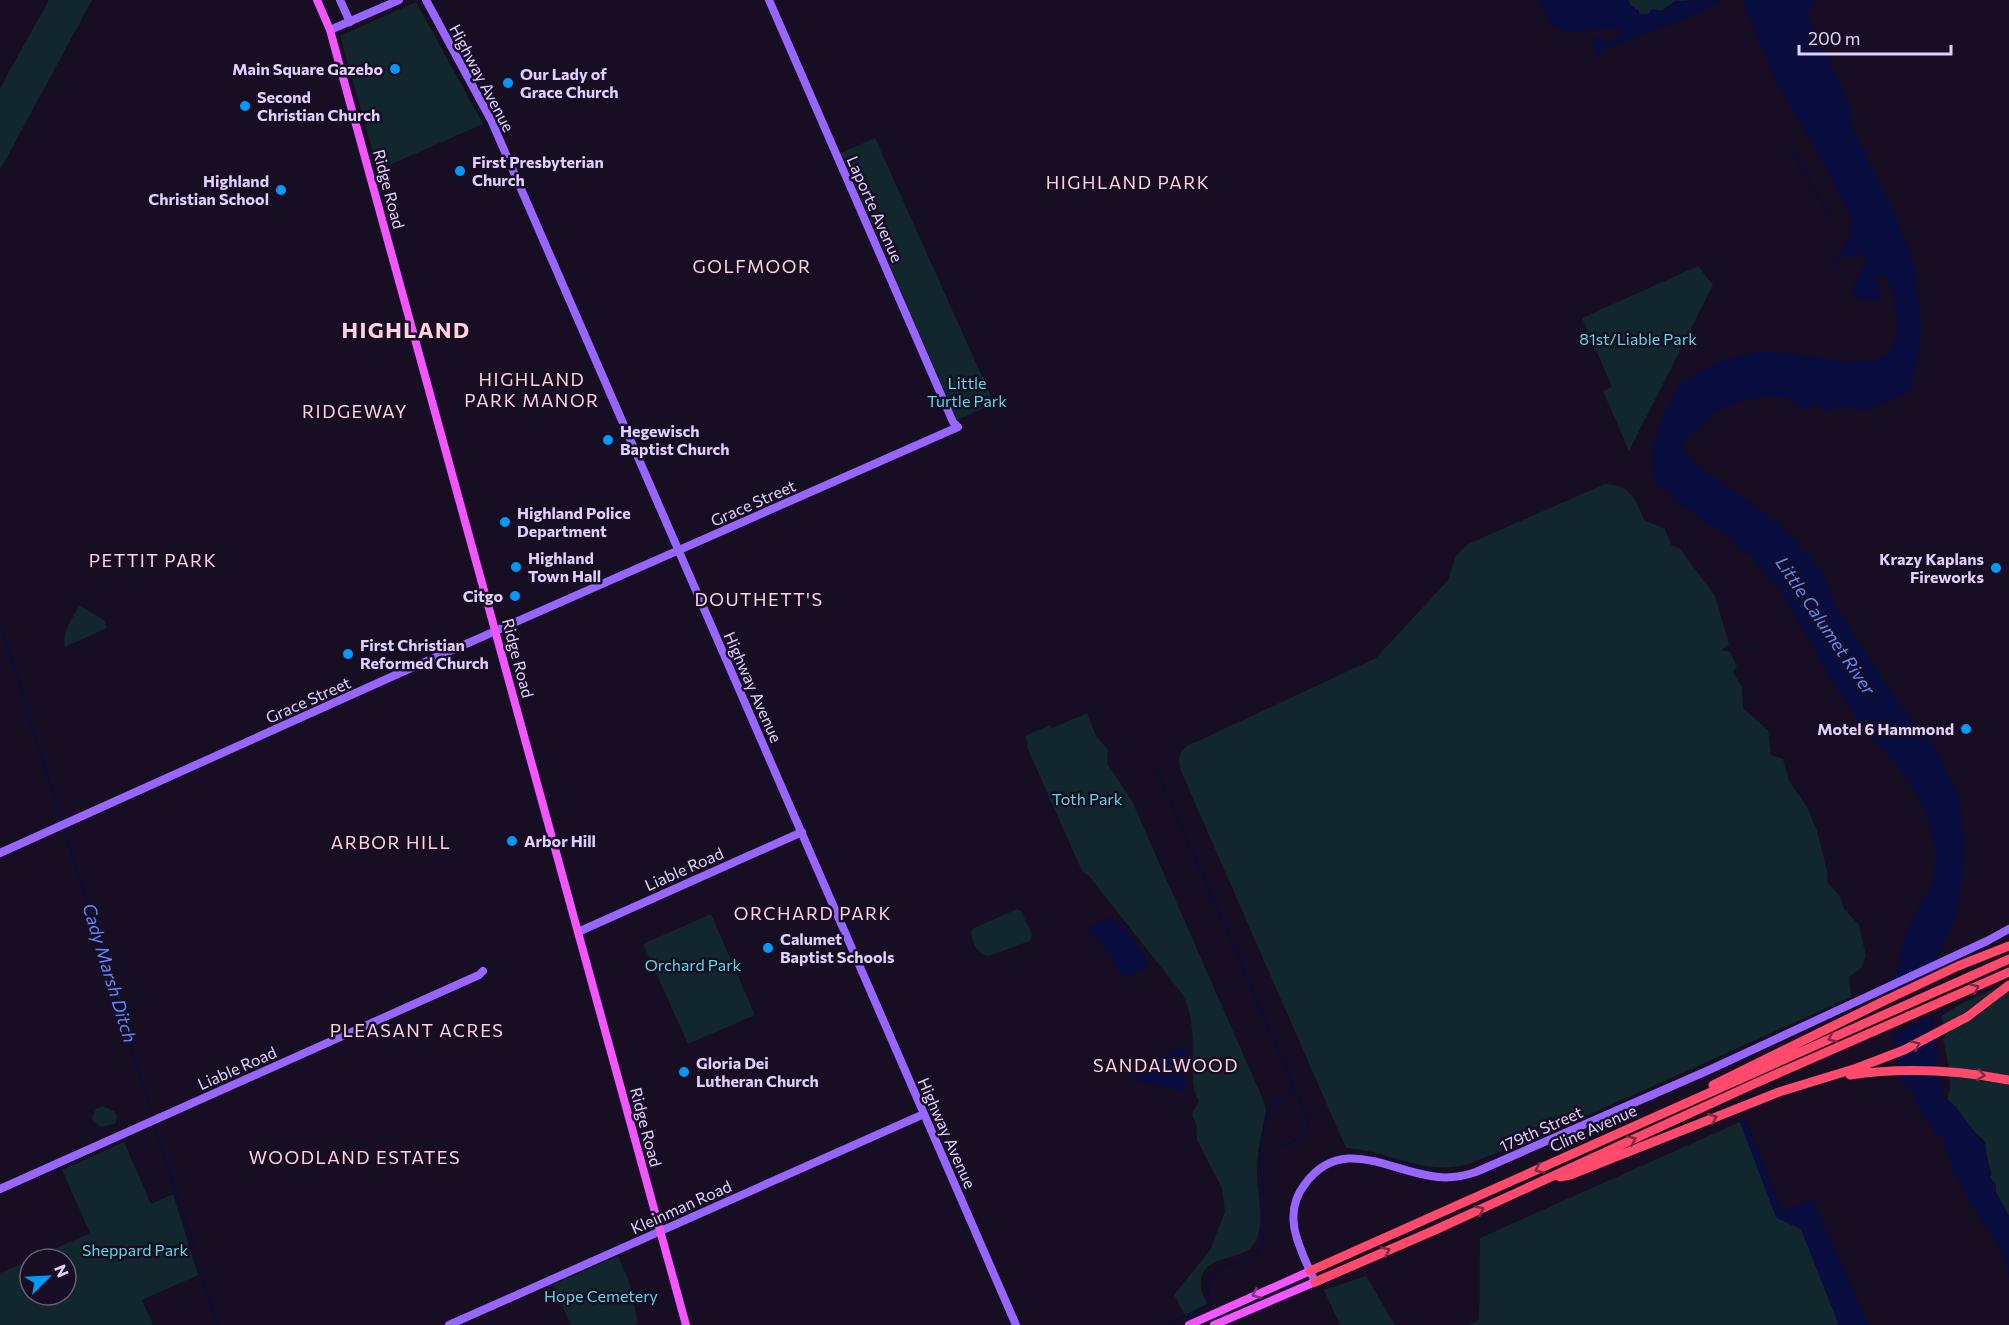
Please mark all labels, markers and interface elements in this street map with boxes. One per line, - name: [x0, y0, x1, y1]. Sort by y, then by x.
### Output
- scale bar: [1799, 18, 1950, 56]
- street label: Highway Avenue: [446, 21, 519, 135]
- text: 200 m: [1808, 27, 1861, 49]
- place label: Main Square Gazebo: [232, 59, 383, 78]
- marker: Main Square Gazebo: [388, 62, 402, 76]
- place label: Our Lady of Grace Church: [520, 64, 618, 101]
- marker: Our Lady of Grace Church: [501, 76, 515, 90]
- place label: Second Christian Church: [257, 87, 380, 124]
- marker: Second Christian Church: [238, 99, 252, 113]
- street label: Ridge Road: [370, 147, 409, 231]
- place label: First Presbyterian Church: [472, 152, 604, 189]
- street label: Laporte Avenue: [844, 153, 907, 265]
- marker: First Presbyterian Church: [453, 164, 467, 178]
- place label: Highland Christian School: [148, 171, 269, 208]
- district label: HIGHLAND PARK: [1046, 171, 1210, 193]
- marker: Highland Christian School: [274, 183, 288, 197]
- district label: GOLFMOOR: [693, 255, 811, 277]
- district label: HIGHLAND: [341, 316, 471, 343]
- park label: 81st/Liable Park: [1579, 329, 1697, 348]
- district label: HIGHLAND PARK MANOR: [464, 368, 600, 411]
- park label: Little Turtle Park: [927, 373, 1007, 410]
- district label: RIDGEWAY: [302, 400, 408, 422]
- place label: Hegewisch Baptist Church: [620, 421, 730, 458]
- marker: Hegewisch Baptist Church: [601, 433, 615, 447]
- street label: Grace Street: [707, 475, 799, 530]
- place label: Highland Police Department: [517, 503, 631, 540]
- marker: Highland Police Department: [498, 515, 512, 529]
- place label: Highland Town Hall: [528, 548, 601, 585]
- district label: PETTIT PARK: [89, 549, 217, 571]
- place label: Krazy Kaplans Fireworks: [1879, 549, 1984, 586]
- water label: Little Calumet River: [1771, 552, 1881, 699]
- marker: Highland Town Hall: [509, 560, 523, 574]
- marker: Krazy Kaplans Fireworks: [1989, 561, 2003, 575]
- place label: Citgo: [463, 586, 503, 605]
- district label: DOUTHETT'S: [694, 588, 824, 610]
- marker: Citgo: [508, 589, 522, 603]
- street label: Ridge Road: [499, 616, 538, 700]
- street label: Highway Avenue: [721, 628, 786, 745]
- place label: First Christian Reformed Church: [360, 635, 489, 672]
- marker: First Christian Reformed Church: [341, 647, 355, 661]
- street label: Grace Street: [262, 672, 354, 727]
- place label: Motel 6 Hammond: [1817, 719, 1954, 738]
- marker: Motel 6 Hammond: [1959, 722, 1973, 736]
- park label: Toth Park: [1052, 789, 1123, 808]
- district label: ARBOR HILL: [331, 831, 451, 853]
- place label: Arbor Hill: [524, 831, 596, 850]
- marker: Arbor Hill: [505, 834, 519, 848]
- street label: Liable Road: [642, 843, 726, 894]
- water label: Cady Marsh Ditch: [78, 900, 142, 1045]
- district label: ORCHARD PARK: [734, 902, 892, 924]
- place label: Calumet Baptist Schools: [780, 929, 894, 966]
- marker: Calumet Baptist Schools: [761, 941, 775, 955]
- park label: Orchard Park: [645, 955, 742, 974]
- one-way arrow: [1968, 983, 1979, 995]
- district label: PLEASANT ACRES: [330, 1019, 504, 1041]
- one-way arrow: [1827, 1031, 1838, 1043]
- one-way arrow: [1909, 1040, 1920, 1052]
- street label: Liable Road: [195, 1042, 279, 1093]
- place label: Gloria Dei Lutheran Church: [696, 1053, 819, 1090]
- district label: SANDALWOOD: [1093, 1054, 1239, 1076]
- marker: Gloria Dei Lutheran Church: [677, 1065, 691, 1079]
- one-way arrow: [1976, 1069, 1985, 1081]
- street label: Highway Avenue: [915, 1074, 980, 1191]
- street label: Ridge Road: [627, 1085, 666, 1169]
- street label: Cline Avenue: [1546, 1100, 1639, 1155]
- street label: 179th Street: [1496, 1102, 1586, 1155]
- one-way arrow: [1707, 1113, 1718, 1125]
- one-way arrow: [1625, 1135, 1636, 1147]
- district label: WOODLAND ESTATES: [249, 1146, 461, 1168]
- one-way arrow: [1534, 1162, 1545, 1174]
- street label: Kleinman Road: [627, 1176, 734, 1237]
- one-way arrow: [1473, 1205, 1484, 1217]
- park label: Sheppard Park: [82, 1240, 188, 1259]
- one-way arrow: [1380, 1246, 1391, 1258]
- north arrow: [18, 1247, 78, 1307]
- text: N: [51, 1261, 73, 1280]
- park label: Hope Cemetery: [544, 1286, 658, 1305]
- one-way arrow: [1252, 1286, 1263, 1298]

